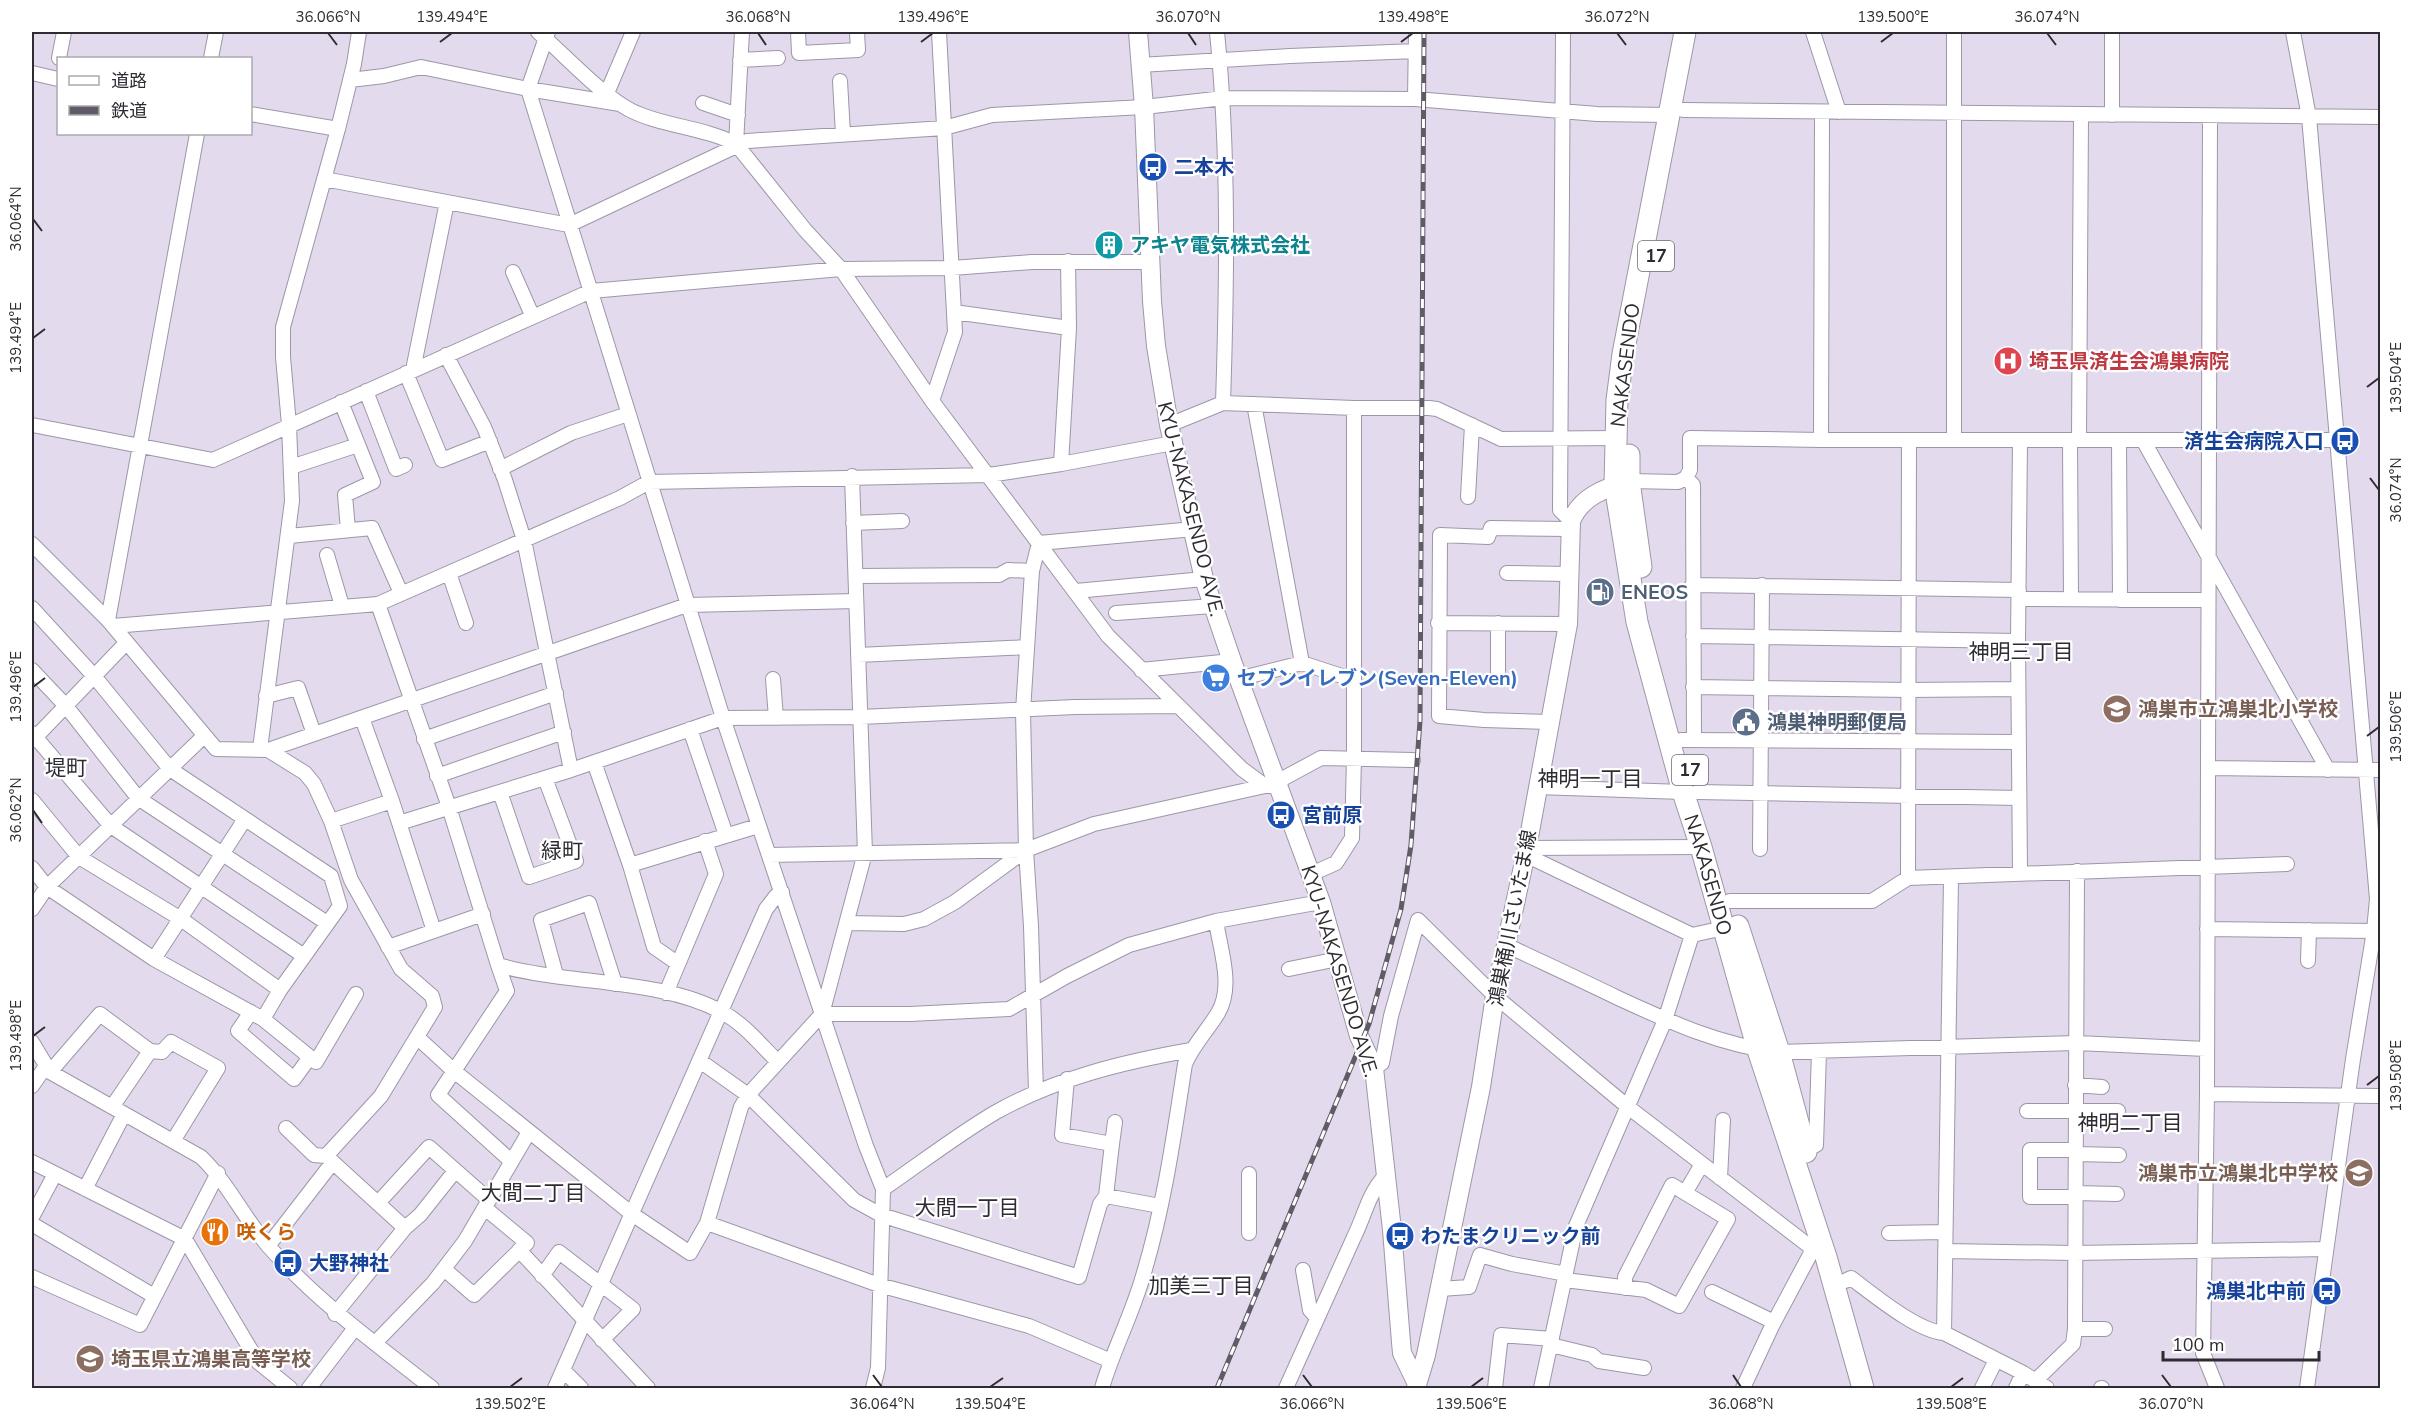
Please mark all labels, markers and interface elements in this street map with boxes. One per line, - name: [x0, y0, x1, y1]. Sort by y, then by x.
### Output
- text: 36.066°N: [295, 7, 361, 27]
- text: 139.494°E: [416, 7, 488, 27]
- text: 36.068°N: [725, 7, 791, 27]
- text: 139.496°E: [897, 7, 969, 27]
- text: 36.070°N: [1155, 7, 1221, 27]
- text: 139.498°E: [1377, 7, 1449, 27]
- text: 36.072°N: [1584, 7, 1650, 27]
- text: 139.500°E: [1857, 7, 1929, 27]
- text: 36.074°N: [2014, 7, 2080, 27]
- legend: [57, 57, 252, 135]
- text: 道路: [111, 69, 147, 93]
- text: 鉄道: [111, 99, 147, 123]
- bus stop icon: 二本木: [1137, 151, 1169, 183]
- place label: 二本木: [1174, 154, 1234, 181]
- text: 36.064°N: [6, 186, 26, 252]
- building icon: アキヤ電気株式会社: [1093, 229, 1125, 261]
- place label: アキヤ電気株式会社: [1130, 232, 1310, 259]
- road number: 17: [1638, 241, 1674, 271]
- text: 139.494°E: [6, 302, 26, 374]
- street label: NAKASENDO: [1604, 302, 1646, 429]
- text: 139.504°E: [2386, 342, 2406, 414]
- hospital icon: 埼玉県済生会鴻巣病院: [1992, 345, 2024, 377]
- place label: 埼玉県済生会鴻巣病院: [2029, 348, 2229, 375]
- street label: KYU-NAKASENDO AVE.: [1151, 399, 1230, 619]
- bus stop icon: 済生会病院入口: [2329, 425, 2361, 457]
- place label: 済生会病院入口: [2184, 428, 2324, 455]
- text: 36.074°N: [2386, 457, 2406, 523]
- fuel station icon: ENEOS: [1584, 576, 1616, 608]
- place label: ENEOS: [1621, 579, 1688, 606]
- district label: 神明三丁目: [1969, 638, 2074, 666]
- text: 139.496°E: [6, 651, 26, 723]
- supermarket icon: セブンイレブン(Seven-Eleven): [1200, 662, 1232, 694]
- place label: セブンイレブン(Seven-Eleven): [1237, 665, 1518, 692]
- text: 139.506°E: [2386, 691, 2406, 763]
- school or university icon: 鴻巣市立鴻巣北小学校: [2101, 693, 2133, 725]
- place label: 鴻巣市立鴻巣北小学校: [2138, 696, 2338, 723]
- public building icon: 鴻巣神明郵便局: [1730, 706, 1762, 738]
- place label: 鴻巣神明郵便局: [1767, 709, 1907, 736]
- district label: 堤町: [45, 754, 87, 782]
- road number: 17: [1672, 755, 1708, 785]
- district label: 神明一丁目: [1538, 765, 1643, 793]
- text: 36.062°N: [6, 777, 26, 843]
- bus stop icon: 宮前原: [1265, 799, 1297, 831]
- place label: 宮前原: [1302, 802, 1362, 829]
- street label: NAKASENDO: [1677, 811, 1738, 939]
- street label: 鴻巣桶川さいたま線: [1482, 827, 1543, 1009]
- district label: 緑町: [541, 837, 583, 865]
- street label: KYU-NAKASENDO AVE.: [1294, 862, 1385, 1080]
- text: 139.498°E: [6, 1000, 26, 1072]
- text: 139.508°E: [2386, 1040, 2406, 1112]
- district label: 神明二丁目: [2078, 1109, 2183, 1137]
- school or university icon: 鴻巣市立鴻巣北中学校: [2343, 1157, 2375, 1189]
- place label: 鴻巣市立鴻巣北中学校: [2138, 1160, 2338, 1187]
- district label: 大間二丁目: [481, 1179, 586, 1207]
- district label: 大間一丁目: [915, 1194, 1020, 1222]
- restaurant icon: 咲くら: [199, 1216, 231, 1248]
- place label: 咲くら: [236, 1219, 296, 1246]
- bus stop icon: わたまクリニック前: [1384, 1220, 1416, 1252]
- place label: わたまクリニック前: [1421, 1223, 1600, 1250]
- bus stop icon: 大野神社: [272, 1247, 304, 1279]
- place label: 大野神社: [309, 1250, 389, 1277]
- district label: 加美三丁目: [1149, 1272, 1254, 1300]
- bus stop icon: 鴻巣北中前: [2311, 1275, 2343, 1307]
- place label: 鴻巣北中前: [2206, 1278, 2306, 1305]
- scale bar: [2163, 1324, 2319, 1362]
- text: 100 m: [2172, 1333, 2224, 1357]
- school or university icon: 埼玉県立鴻巣高等学校: [74, 1343, 106, 1375]
- place label: 埼玉県立鴻巣高等学校: [111, 1346, 311, 1373]
- text: 139.502°E: [474, 1394, 546, 1414]
- text: 36.064°N: [849, 1394, 915, 1414]
- text: 139.504°E: [954, 1394, 1026, 1414]
- text: 36.066°N: [1279, 1394, 1345, 1414]
- text: 139.506°E: [1435, 1394, 1507, 1414]
- text: 36.068°N: [1708, 1394, 1774, 1414]
- text: 139.508°E: [1915, 1394, 1987, 1414]
- text: 36.070°N: [2138, 1394, 2204, 1414]

